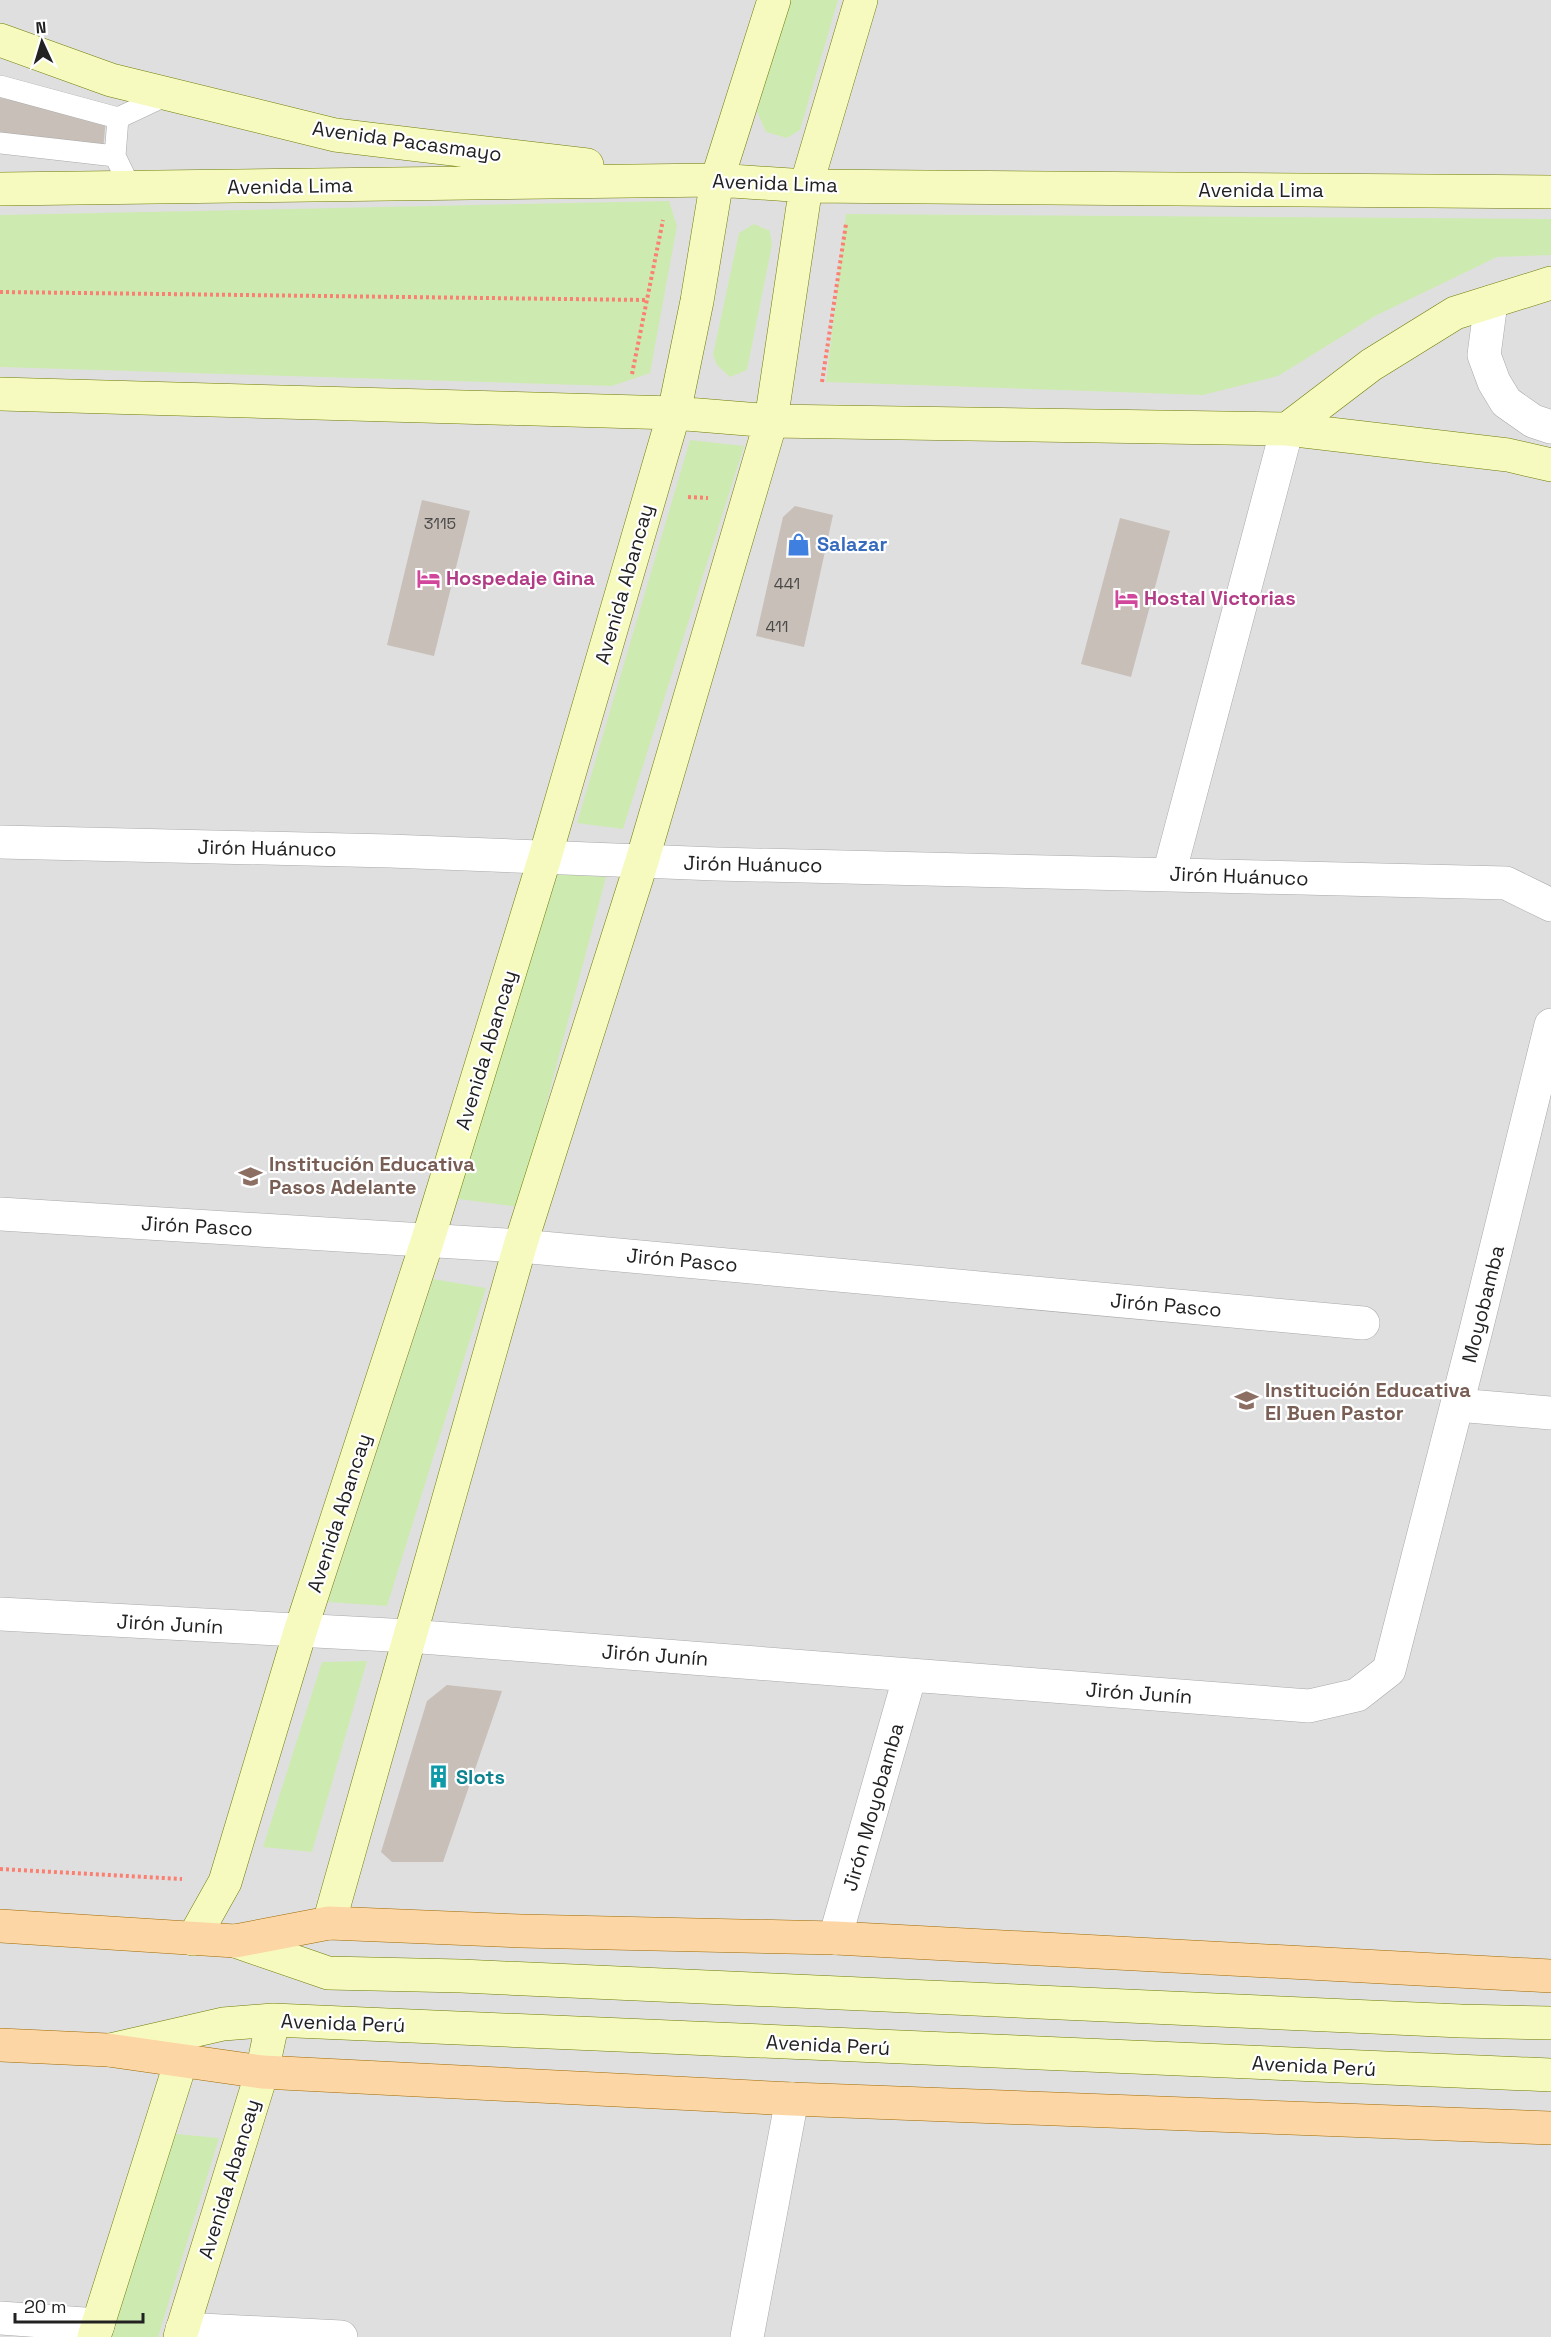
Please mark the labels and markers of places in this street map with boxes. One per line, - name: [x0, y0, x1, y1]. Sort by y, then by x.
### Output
- shop icon: Salazar: [786, 531, 812, 557]
- place label: Salazar: [817, 531, 887, 557]
- hotel icon: Hospedaje Gina: [415, 565, 441, 591]
- place label: Hospedaje Gina: [446, 565, 595, 591]
- hotel icon: Hostal Victorias: [1113, 585, 1139, 611]
- place label: Hostal Victorias: [1144, 585, 1296, 611]
- place label: Institución Educativa Pasos Adelante: [269, 1151, 475, 1200]
- school or university icon: Institución Educativa Pasos Adelante: [238, 1163, 264, 1189]
- place label: Institución Educativa El Buen Pastor: [1265, 1377, 1471, 1426]
- school or university icon: Institución Educativa El Buen Pastor: [1234, 1388, 1260, 1414]
- building icon: Slots: [425, 1764, 451, 1790]
- place label: Slots: [456, 1764, 505, 1790]

